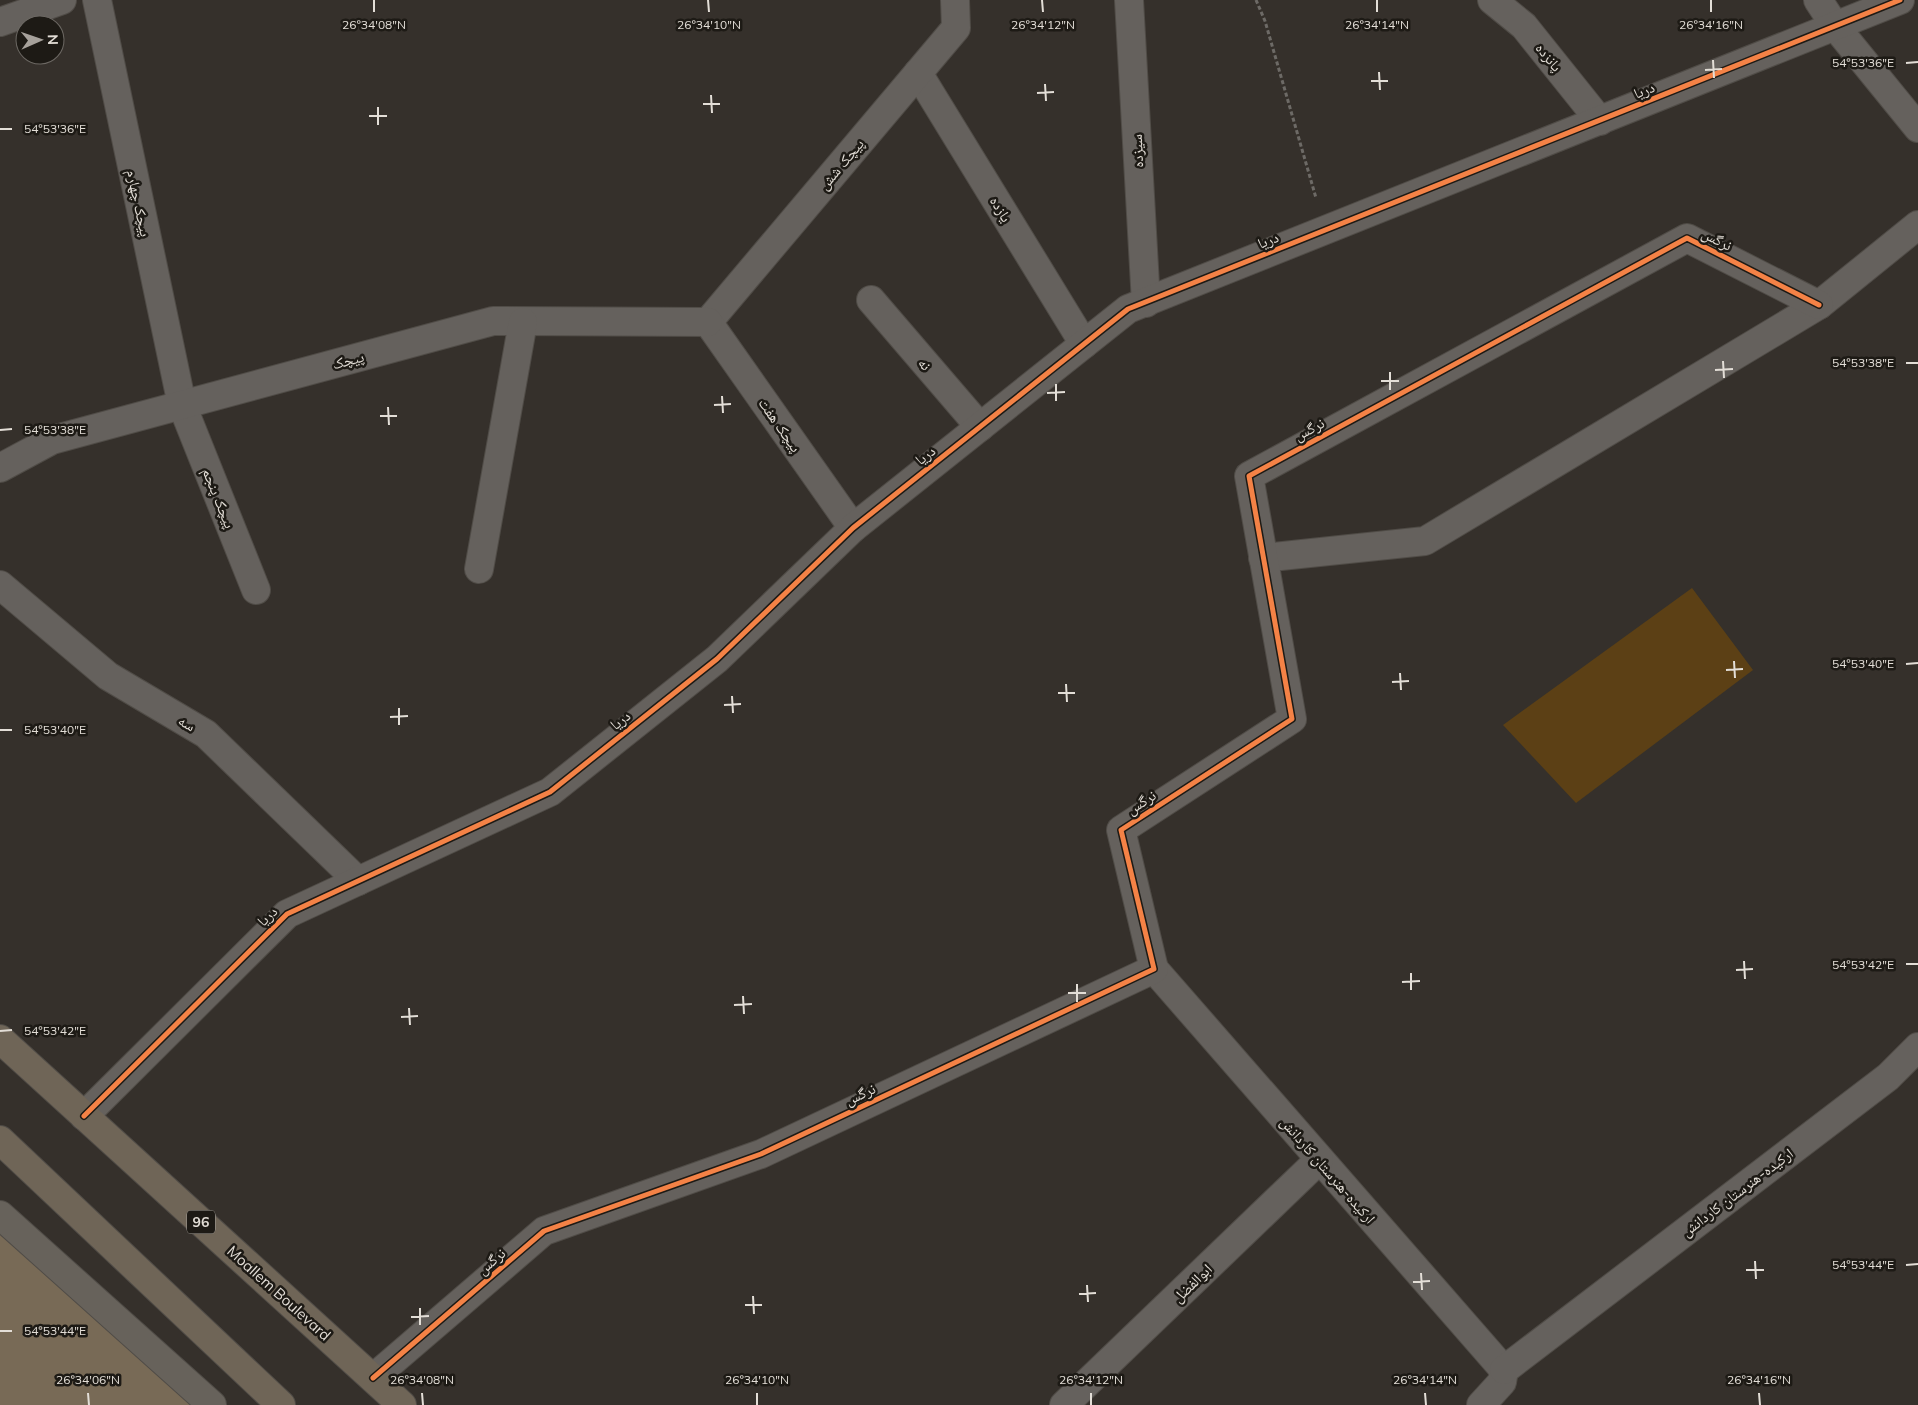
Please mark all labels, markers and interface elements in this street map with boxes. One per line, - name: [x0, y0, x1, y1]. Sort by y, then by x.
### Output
- north arrow: [15, 15, 65, 65]
- text: 26°34'08"N: [342, 17, 406, 32]
- text: 26°34'10"N: [677, 17, 741, 32]
- text: 26°34'12"N: [1011, 17, 1075, 32]
- text: 26°34'14"N: [1345, 17, 1409, 32]
- text: 26°34'16"N: [1679, 17, 1743, 32]
- text: N: [44, 34, 62, 45]
- street label: پانزده: [1532, 39, 1566, 75]
- text: 54°53'36"E: [1832, 55, 1894, 70]
- street label: دریا: [1631, 77, 1657, 103]
- text: 54°53'36"E: [24, 121, 86, 136]
- street label: پیچک شش: [814, 134, 869, 194]
- street label: سیزده: [1127, 134, 1147, 168]
- street label: پیچک چهارم: [122, 168, 155, 239]
- street label: یازده: [986, 193, 1016, 226]
- street label: نرگس: [1698, 223, 1735, 256]
- street label: دریا: [1255, 227, 1281, 253]
- street label: پیچک: [330, 347, 366, 373]
- street label: نه: [914, 354, 936, 374]
- text: 54°53'38"E: [1832, 355, 1894, 370]
- street label: پیچک هفت: [754, 394, 806, 456]
- street label: نرگس: [1291, 413, 1328, 446]
- text: 54°53'38"E: [24, 422, 86, 437]
- street label: دریا: [911, 441, 939, 469]
- street label: پیچک پنجم: [197, 465, 240, 531]
- text: 54°53'40"E: [1832, 656, 1894, 671]
- street label: دریا: [606, 706, 634, 734]
- street label: سه: [175, 711, 199, 735]
- text: 54°53'40"E: [24, 722, 86, 737]
- street label: نرگس: [1123, 785, 1160, 819]
- street label: دریا: [253, 902, 281, 930]
- text: 54°53'42"E: [1832, 957, 1894, 972]
- text: 54°53'42"E: [24, 1023, 86, 1038]
- street label: نرگس: [842, 1079, 879, 1110]
- street label: ارکیده-هنرستان کاردانش: [1276, 1113, 1380, 1228]
- street label: ارکیده-هنرستان کاردانش: [1677, 1144, 1797, 1241]
- road number: 96: [187, 1210, 215, 1234]
- street label: Moallem Boulevard: [223, 1241, 335, 1345]
- street label: نرگس: [473, 1244, 510, 1279]
- text: 54°53'44"E: [1832, 1257, 1894, 1272]
- street label: ابوالفضل: [1168, 1260, 1216, 1307]
- text: 54°53'44"E: [24, 1323, 86, 1338]
- text: 26°34'06"N: [56, 1372, 120, 1387]
- text: 26°34'08"N: [390, 1372, 454, 1387]
- text: 26°34'10"N: [725, 1372, 789, 1387]
- text: 26°34'12"N: [1059, 1372, 1123, 1387]
- text: 26°34'14"N: [1393, 1372, 1457, 1387]
- text: 26°34'16"N: [1727, 1372, 1791, 1387]

